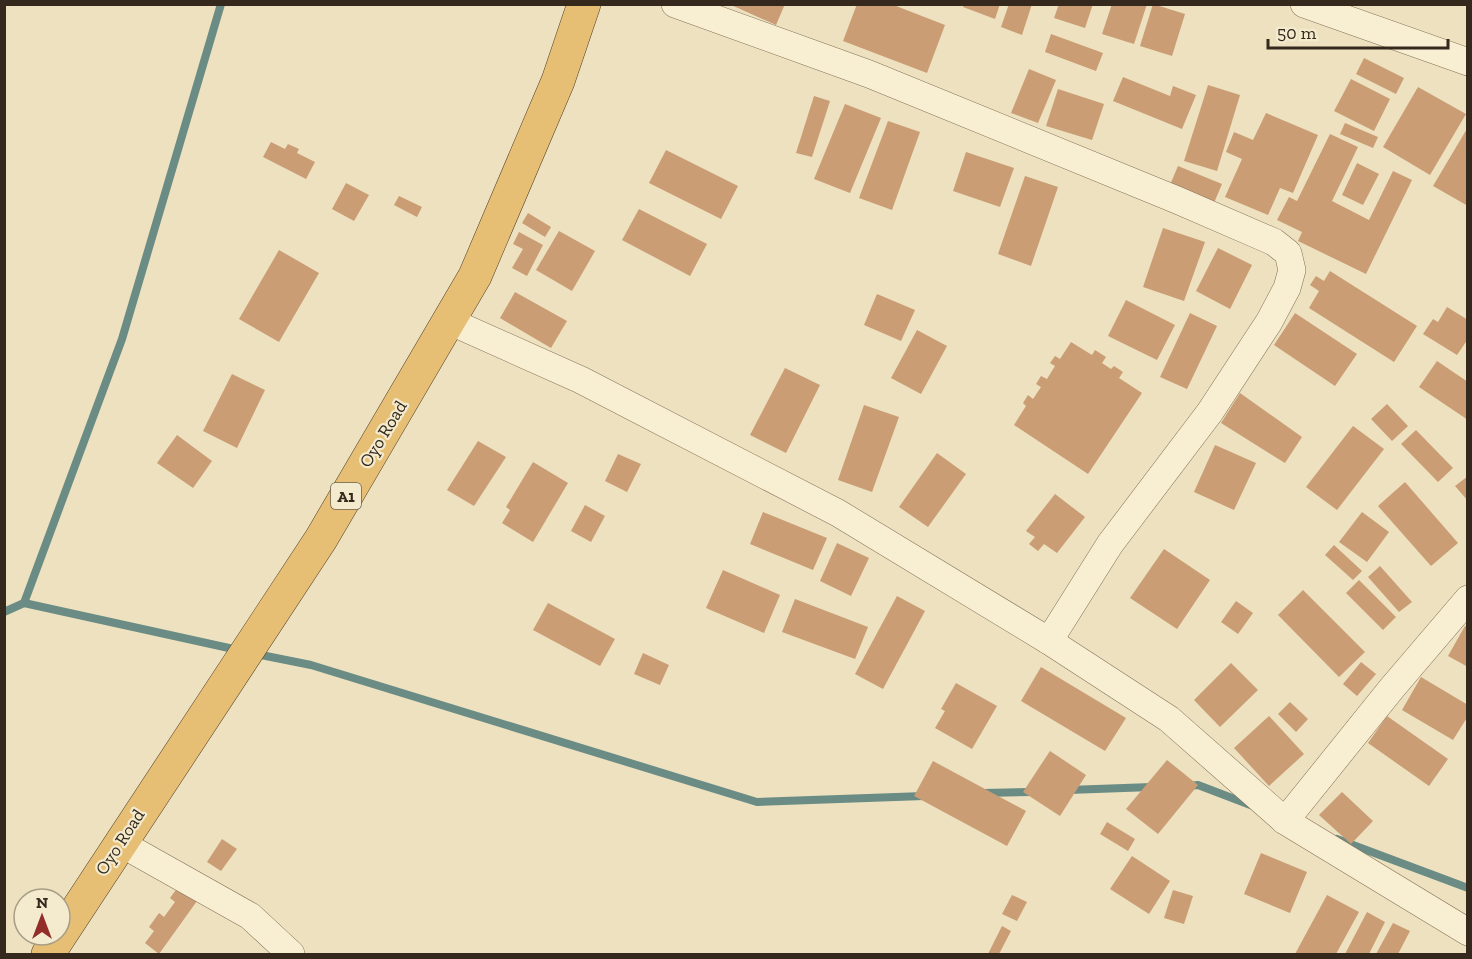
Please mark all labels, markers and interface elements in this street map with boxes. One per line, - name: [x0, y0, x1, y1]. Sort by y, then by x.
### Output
- scale bar: [1268, 12, 1448, 50]
- text: 50 m: [1277, 22, 1317, 44]
- street label: Oyo Road: [354, 396, 412, 471]
- road number: A1: [331, 483, 361, 509]
- street label: Oyo Road: [91, 805, 149, 879]
- north arrow: [12, 887, 72, 947]
- text: N: [36, 893, 48, 912]

